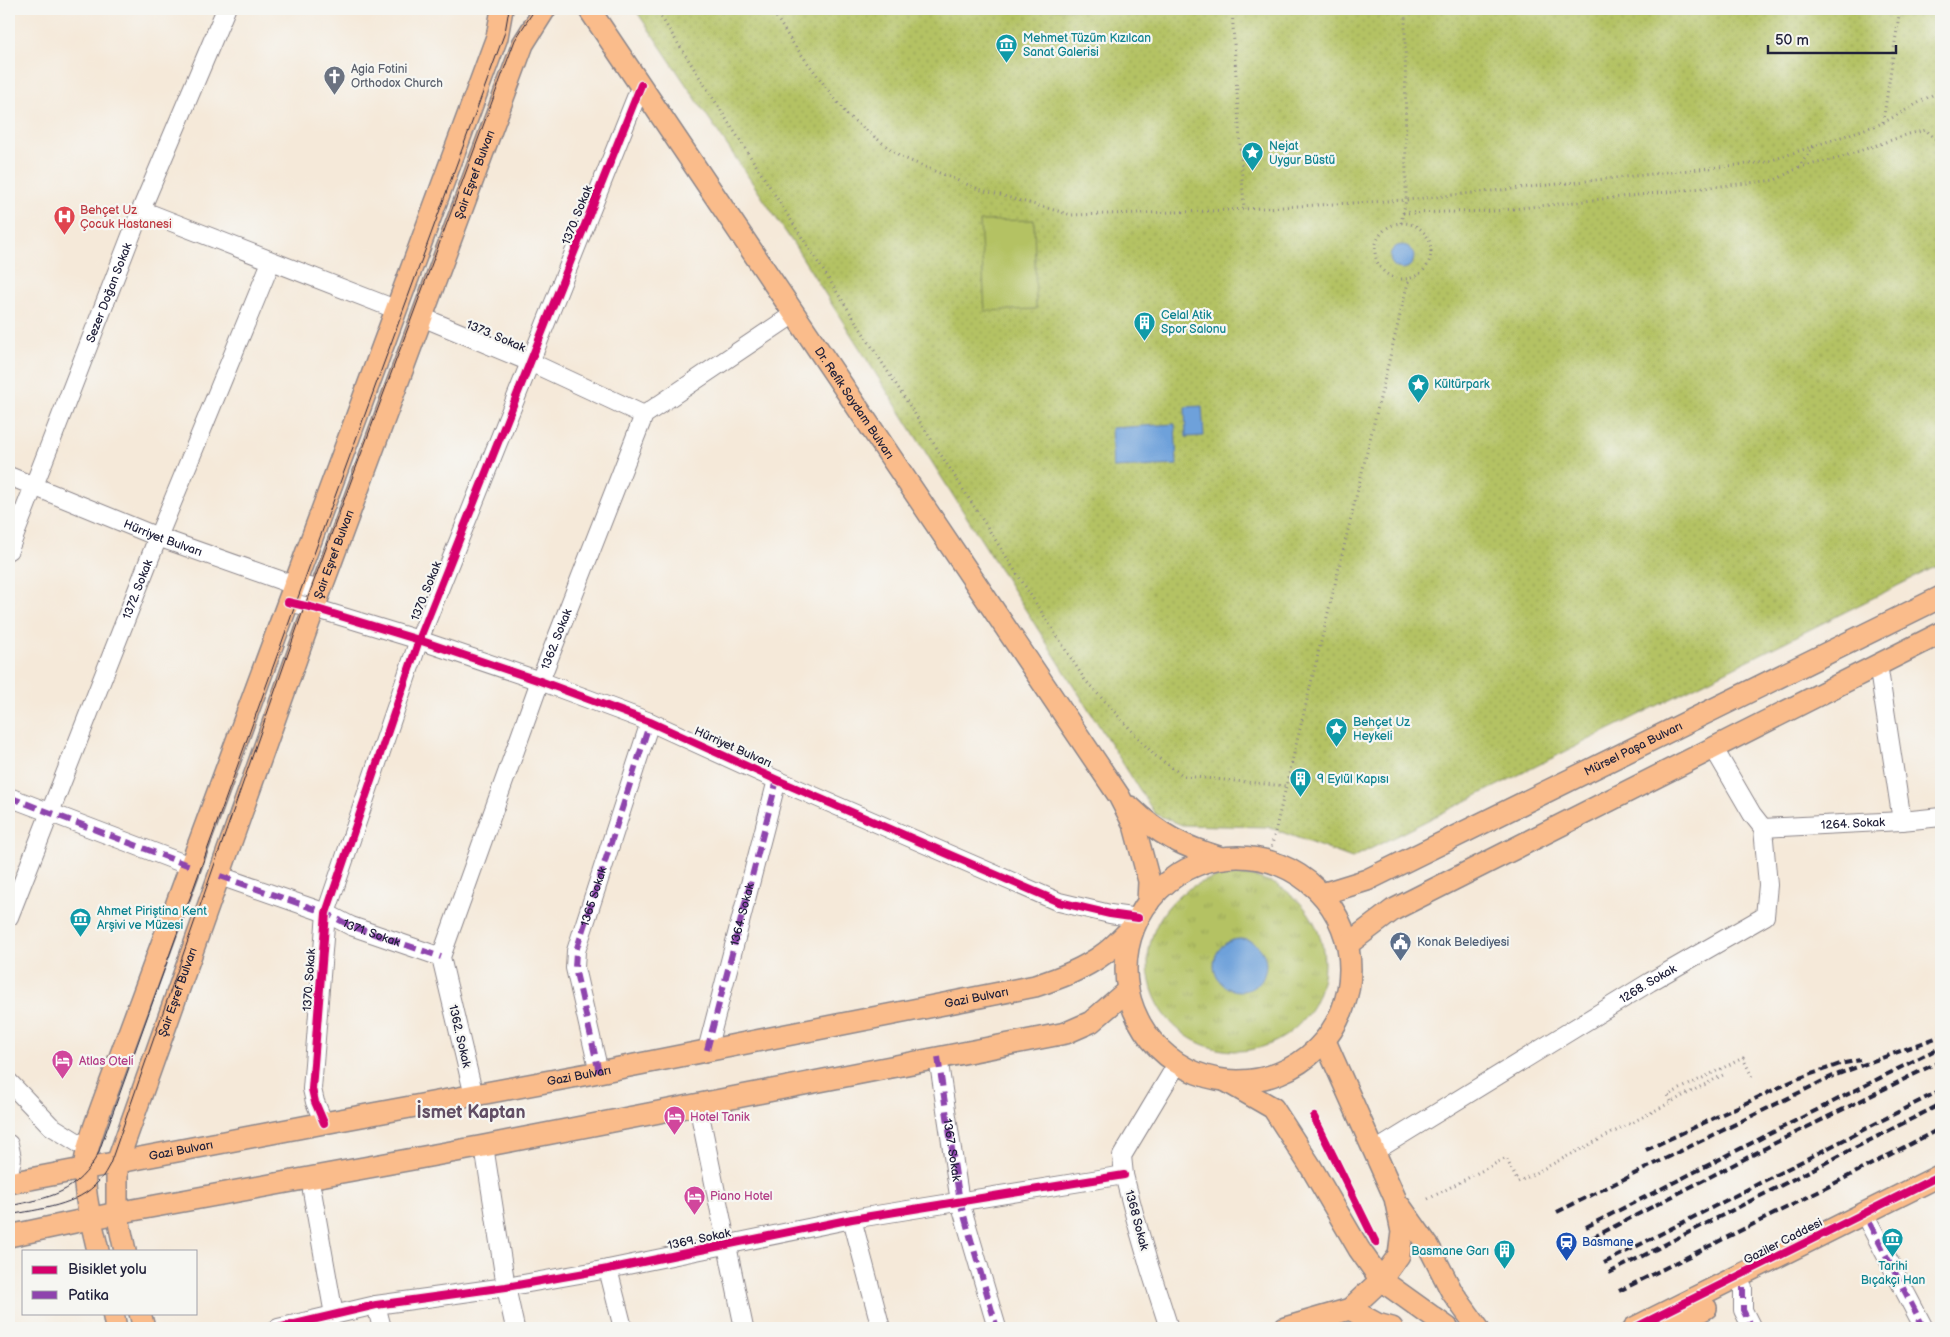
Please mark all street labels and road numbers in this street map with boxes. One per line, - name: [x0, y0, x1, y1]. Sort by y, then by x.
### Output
- street label: Şair Eşref Bulvarı: [452, 128, 498, 221]
- street label: 1370. Sokak: [559, 183, 596, 247]
- street label: Sezer Doğan Sokak: [83, 241, 136, 345]
- street label: 1373. Sokak: [464, 317, 528, 356]
- street label: Dr. Refik Saydam Bulvarı: [811, 344, 897, 462]
- street label: Şair Eşref Bulvarı: [311, 508, 358, 601]
- street label: Hürriyet Bulvarı: [121, 517, 204, 560]
- street label: 1372. Sokak: [120, 557, 156, 621]
- street label: 1370. Sokak: [408, 559, 445, 623]
- street label: 1362. Sokak: [538, 607, 576, 672]
- street label: Mürsel Paşa Bulvarı: [1582, 719, 1685, 780]
- street label: Hürriyet Bulvarı: [692, 724, 774, 771]
- street label: 1264. Sokak: [1820, 815, 1885, 833]
- street label: 1365 Sokak: [577, 865, 611, 928]
- street label: 1364. Sokak: [727, 881, 758, 948]
- street label: 1371. Sokak: [340, 916, 402, 950]
- street label: Şair Eşref Bulvarı: [155, 946, 201, 1039]
- street label: 1370. Sokak: [300, 948, 319, 1012]
- street label: 1268. Sokak: [1617, 961, 1679, 1007]
- street label: Gazi Bulvarı: [943, 984, 1010, 1012]
- street label: 1362. Sokak: [445, 1003, 474, 1069]
- street label: Gazi Bulvarı: [546, 1063, 613, 1089]
- street label: 1367. Sokak: [939, 1118, 964, 1182]
- street label: Gazi Bulvarı: [148, 1137, 214, 1164]
- street label: 1368 Sokak: [1121, 1188, 1152, 1252]
- street label: Gaziler Caddesi: [1741, 1215, 1825, 1268]
- street label: 1369. Sokak: [666, 1225, 732, 1253]

